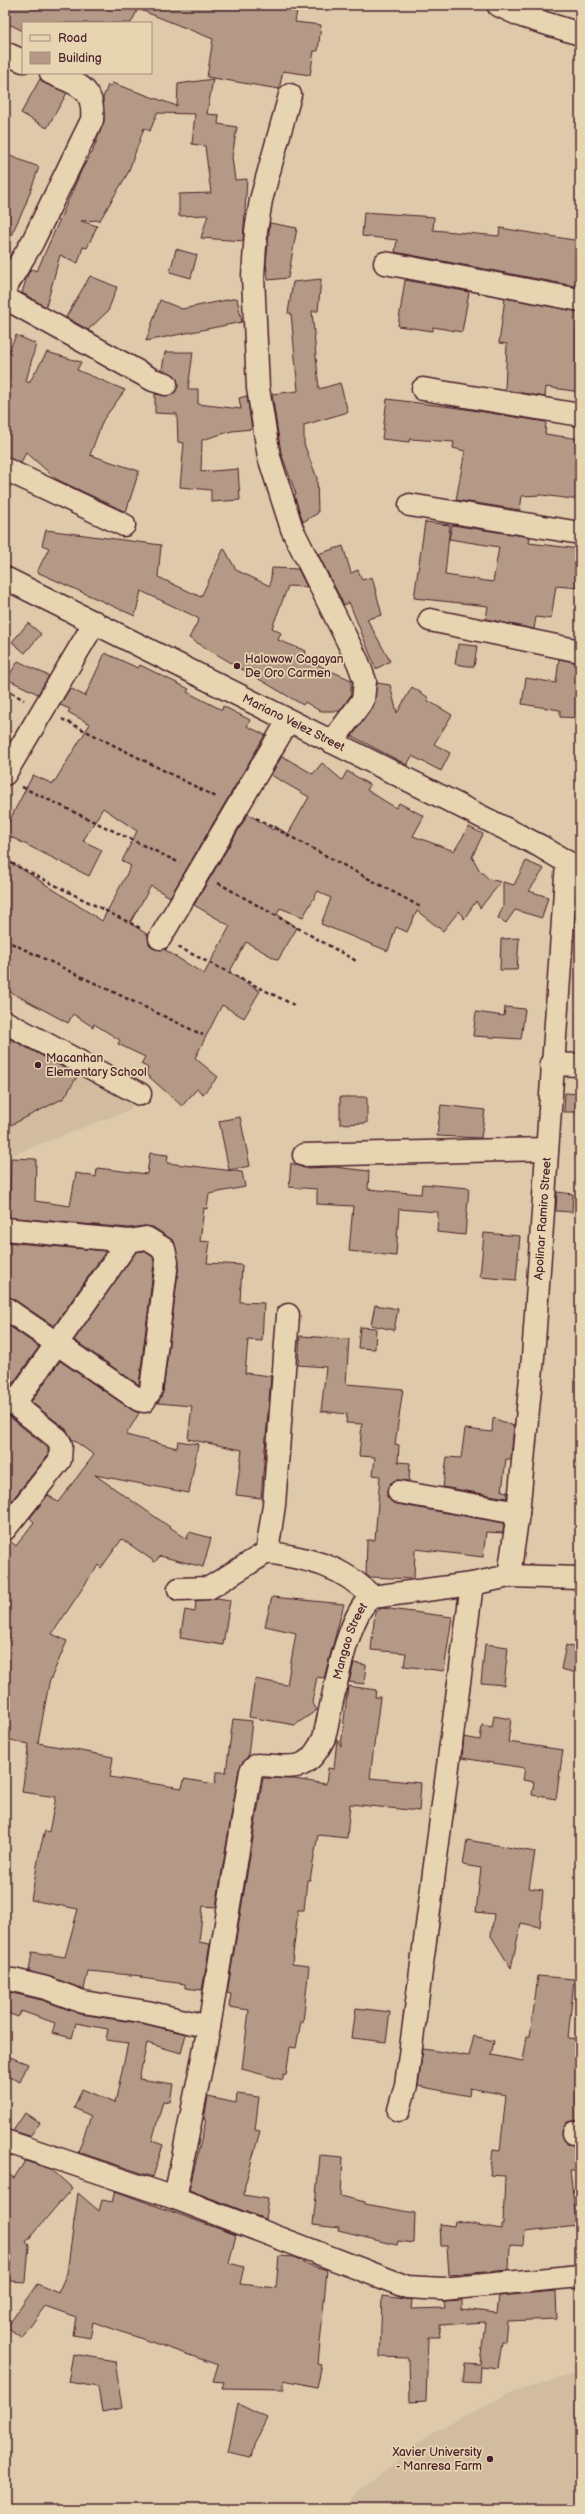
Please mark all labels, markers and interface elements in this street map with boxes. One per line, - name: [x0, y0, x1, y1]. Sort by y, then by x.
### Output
- legend: [22, 22, 152, 74]
- text: Road: [58, 31, 87, 46]
- text: Building: [58, 51, 102, 66]
- place label: Halowow Cagayan De Oro Carmen: [245, 652, 344, 681]
- marker: Halowow Cagayan De Oro Carmen: [232, 661, 242, 671]
- street label: Mariano Velez Street: [240, 691, 348, 755]
- place label: Macanhan Elementary School: [46, 1051, 147, 1080]
- marker: Macanhan Elementary School: [33, 1060, 43, 1070]
- street label: Apolinar Ramiro Street: [531, 1157, 554, 1280]
- street label: Mangao Street: [330, 1599, 371, 1681]
- place label: Xavier University - Manresa Farm: [391, 2445, 483, 2474]
- marker: Xavier University - Manresa Farm: [485, 2454, 495, 2464]

